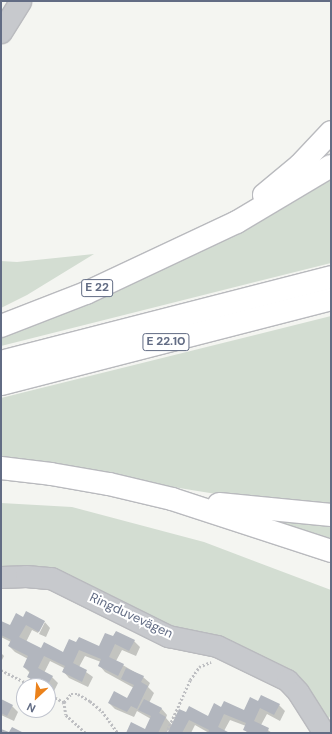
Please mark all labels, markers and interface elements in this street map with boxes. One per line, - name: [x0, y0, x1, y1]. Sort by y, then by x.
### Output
- road number: E 22: [81, 278, 113, 298]
- road number: E 22.10: [142, 332, 190, 352]
- street label: Ringduvevägen: [87, 590, 175, 642]
- north arrow: [16, 678, 56, 718]
- text: N: [25, 700, 38, 716]

